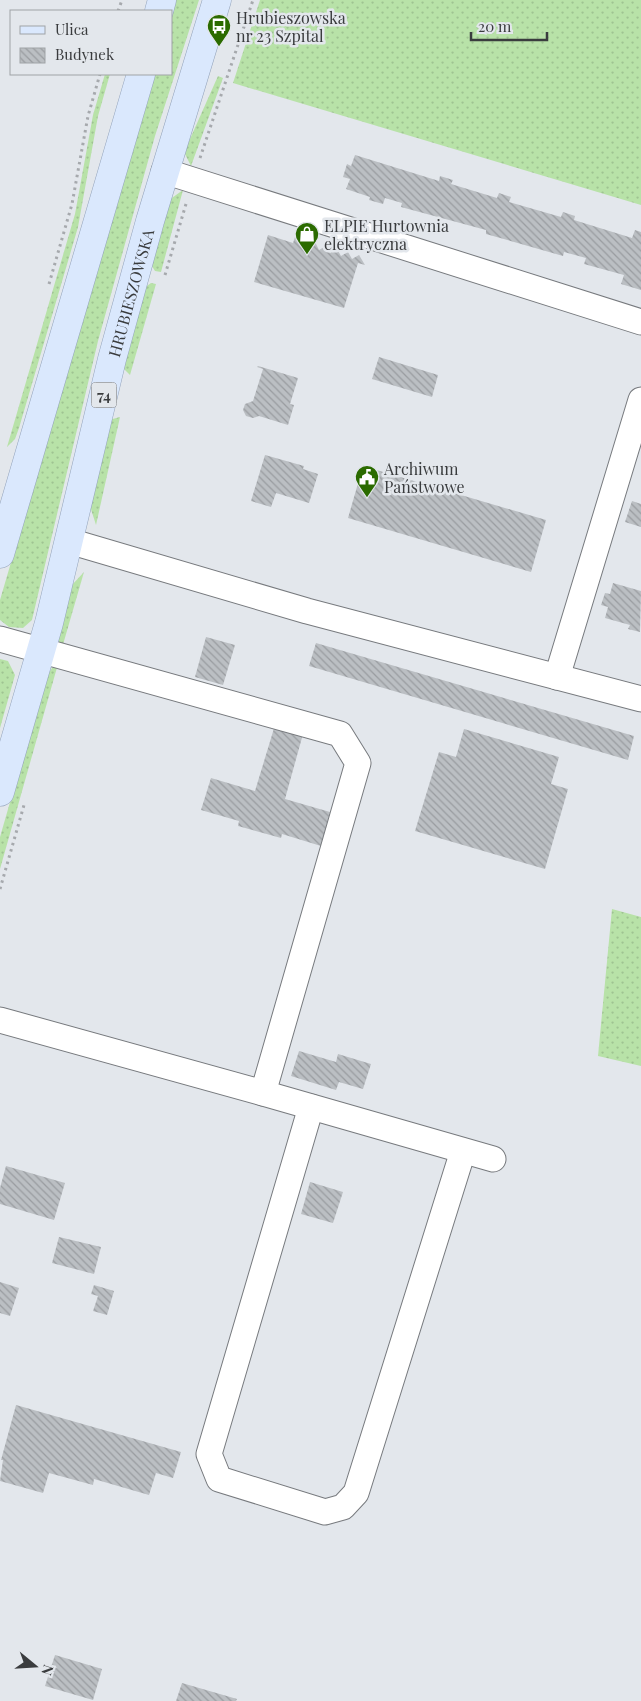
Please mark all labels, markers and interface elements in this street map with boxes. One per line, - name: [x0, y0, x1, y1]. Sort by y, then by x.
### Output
- place label: Hrubieszowska nr 23 Szpital: [236, 7, 346, 46]
- legend: [10, 10, 172, 75]
- scale bar: [471, 10, 547, 42]
- bus stop icon: Hrubieszowska nr 23 Szpital: [206, 13, 232, 47]
- text: 20 m: [478, 16, 512, 36]
- text: Ulica: [55, 19, 89, 39]
- text: Budynek: [55, 44, 115, 64]
- place label: ELPIE Hurtownia elektryczna: [324, 215, 449, 254]
- shop icon: ELPIE Hurtownia elektryczna: [294, 221, 320, 255]
- street label: HRUBIESZOWSKA: [103, 226, 158, 359]
- road number: 74: [92, 382, 116, 408]
- place label: Archiwum Państwowe: [383, 458, 465, 497]
- public building icon: Archiwum Państwowe: [354, 464, 380, 498]
- north arrow: [10, 1641, 60, 1691]
- text: N: [37, 1662, 58, 1678]

